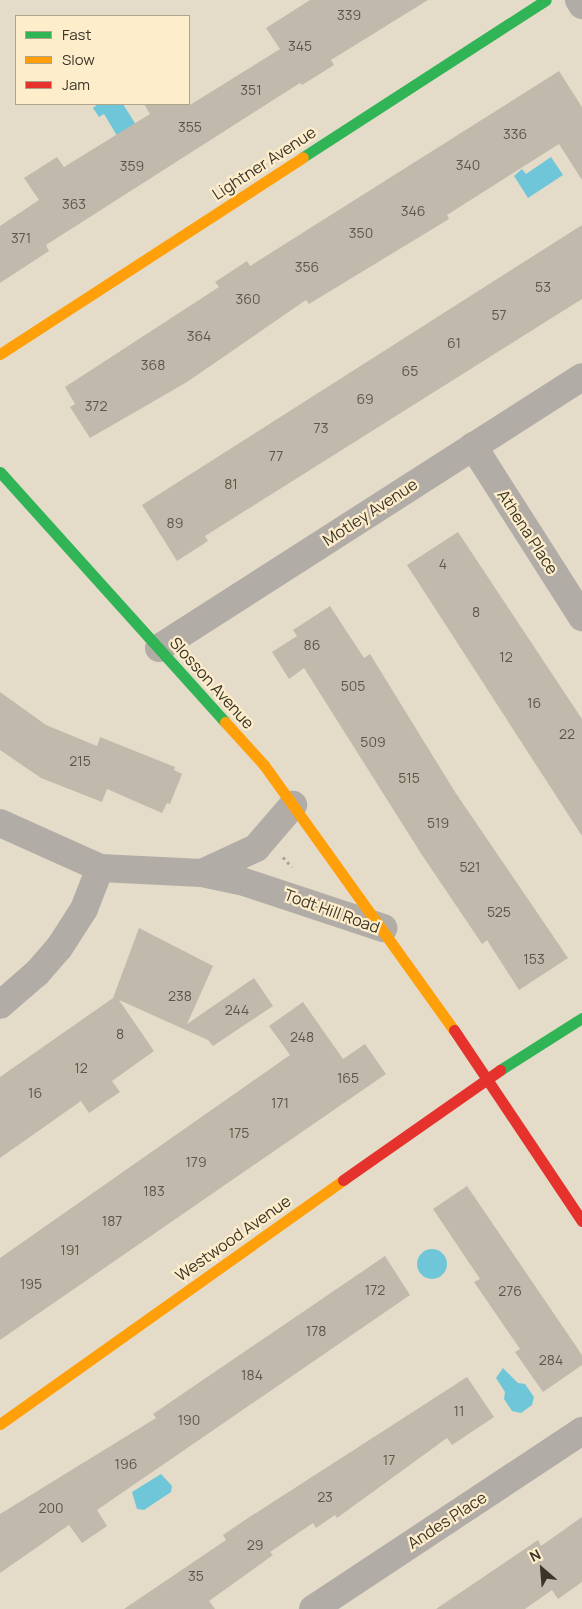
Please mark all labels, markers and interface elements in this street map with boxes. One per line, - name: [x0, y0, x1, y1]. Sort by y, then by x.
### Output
- house number: 339: [337, 7, 361, 23]
- legend: [15, 15, 190, 105]
- text: Fast: [62, 24, 91, 45]
- house number: 345: [288, 38, 312, 54]
- text: Slow: [62, 49, 95, 70]
- text: Jam: [62, 74, 90, 95]
- house number: 351: [240, 82, 262, 98]
- house number: 355: [178, 119, 202, 135]
- street label: Lightner Avenue: [209, 122, 319, 204]
- house number: 336: [503, 126, 527, 142]
- house number: 340: [456, 157, 480, 173]
- house number: 359: [120, 158, 144, 174]
- house number: 363: [62, 196, 86, 212]
- house number: 346: [401, 203, 425, 219]
- house number: 350: [349, 225, 373, 241]
- house number: 371: [11, 230, 31, 246]
- house number: 356: [295, 259, 319, 275]
- house number: 53: [535, 279, 551, 295]
- house number: 360: [236, 291, 260, 307]
- house number: 57: [491, 307, 507, 323]
- house number: 364: [187, 328, 211, 344]
- house number: 61: [447, 335, 461, 351]
- house number: 368: [141, 357, 165, 373]
- house number: 65: [402, 363, 418, 379]
- house number: 69: [356, 391, 374, 407]
- house number: 372: [85, 398, 107, 414]
- house number: 73: [314, 420, 328, 436]
- house number: 77: [269, 448, 283, 464]
- street label: Motley Avenue: [319, 474, 421, 550]
- house number: 81: [224, 476, 238, 492]
- street label: Athena Place: [494, 486, 562, 578]
- house number: 89: [167, 515, 183, 531]
- house number: 4: [439, 556, 447, 572]
- house number: 8: [472, 604, 480, 620]
- street label: Slosson Avenue: [166, 633, 258, 733]
- house number: 86: [304, 637, 320, 653]
- house number: 12: [499, 649, 513, 665]
- house number: 505: [341, 678, 365, 694]
- house number: 16: [527, 695, 541, 711]
- house number: 22: [559, 726, 575, 742]
- house number: 509: [360, 734, 386, 750]
- house number: 215: [69, 753, 91, 769]
- house number: 515: [398, 770, 420, 786]
- house number: 519: [427, 815, 449, 831]
- house number: 521: [459, 859, 481, 875]
- street label: Todt Hill Road: [282, 885, 382, 937]
- house number: 525: [487, 904, 511, 920]
- house number: 153: [523, 951, 545, 967]
- house number: 238: [168, 988, 192, 1004]
- house number: 244: [225, 1002, 249, 1018]
- house number: 8: [116, 1026, 124, 1042]
- house number: 248: [290, 1029, 314, 1045]
- house number: 12: [74, 1060, 88, 1076]
- house number: 165: [337, 1070, 359, 1086]
- house number: 16: [28, 1085, 42, 1101]
- house number: 171: [271, 1095, 289, 1111]
- house number: 175: [229, 1125, 249, 1141]
- house number: 179: [185, 1154, 207, 1170]
- house number: 183: [143, 1183, 165, 1199]
- street label: Westwood Avenue: [172, 1191, 294, 1285]
- house number: 187: [102, 1213, 122, 1229]
- house number: 191: [60, 1242, 80, 1258]
- house number: 195: [20, 1276, 42, 1292]
- house number: 172: [365, 1282, 385, 1298]
- house number: 276: [498, 1283, 522, 1299]
- house number: 178: [306, 1323, 326, 1339]
- house number: 284: [539, 1352, 563, 1368]
- house number: 184: [241, 1367, 263, 1383]
- house number: 11: [454, 1403, 464, 1419]
- house number: 190: [178, 1412, 200, 1428]
- house number: 17: [383, 1452, 395, 1468]
- house number: 196: [115, 1456, 137, 1472]
- street label: Andes Place: [404, 1487, 490, 1553]
- house number: 23: [317, 1489, 333, 1505]
- house number: 200: [38, 1500, 64, 1516]
- house number: 29: [247, 1537, 263, 1553]
- north arrow: [517, 1544, 567, 1594]
- text: N: [526, 1544, 544, 1566]
- house number: 35: [188, 1568, 204, 1584]

